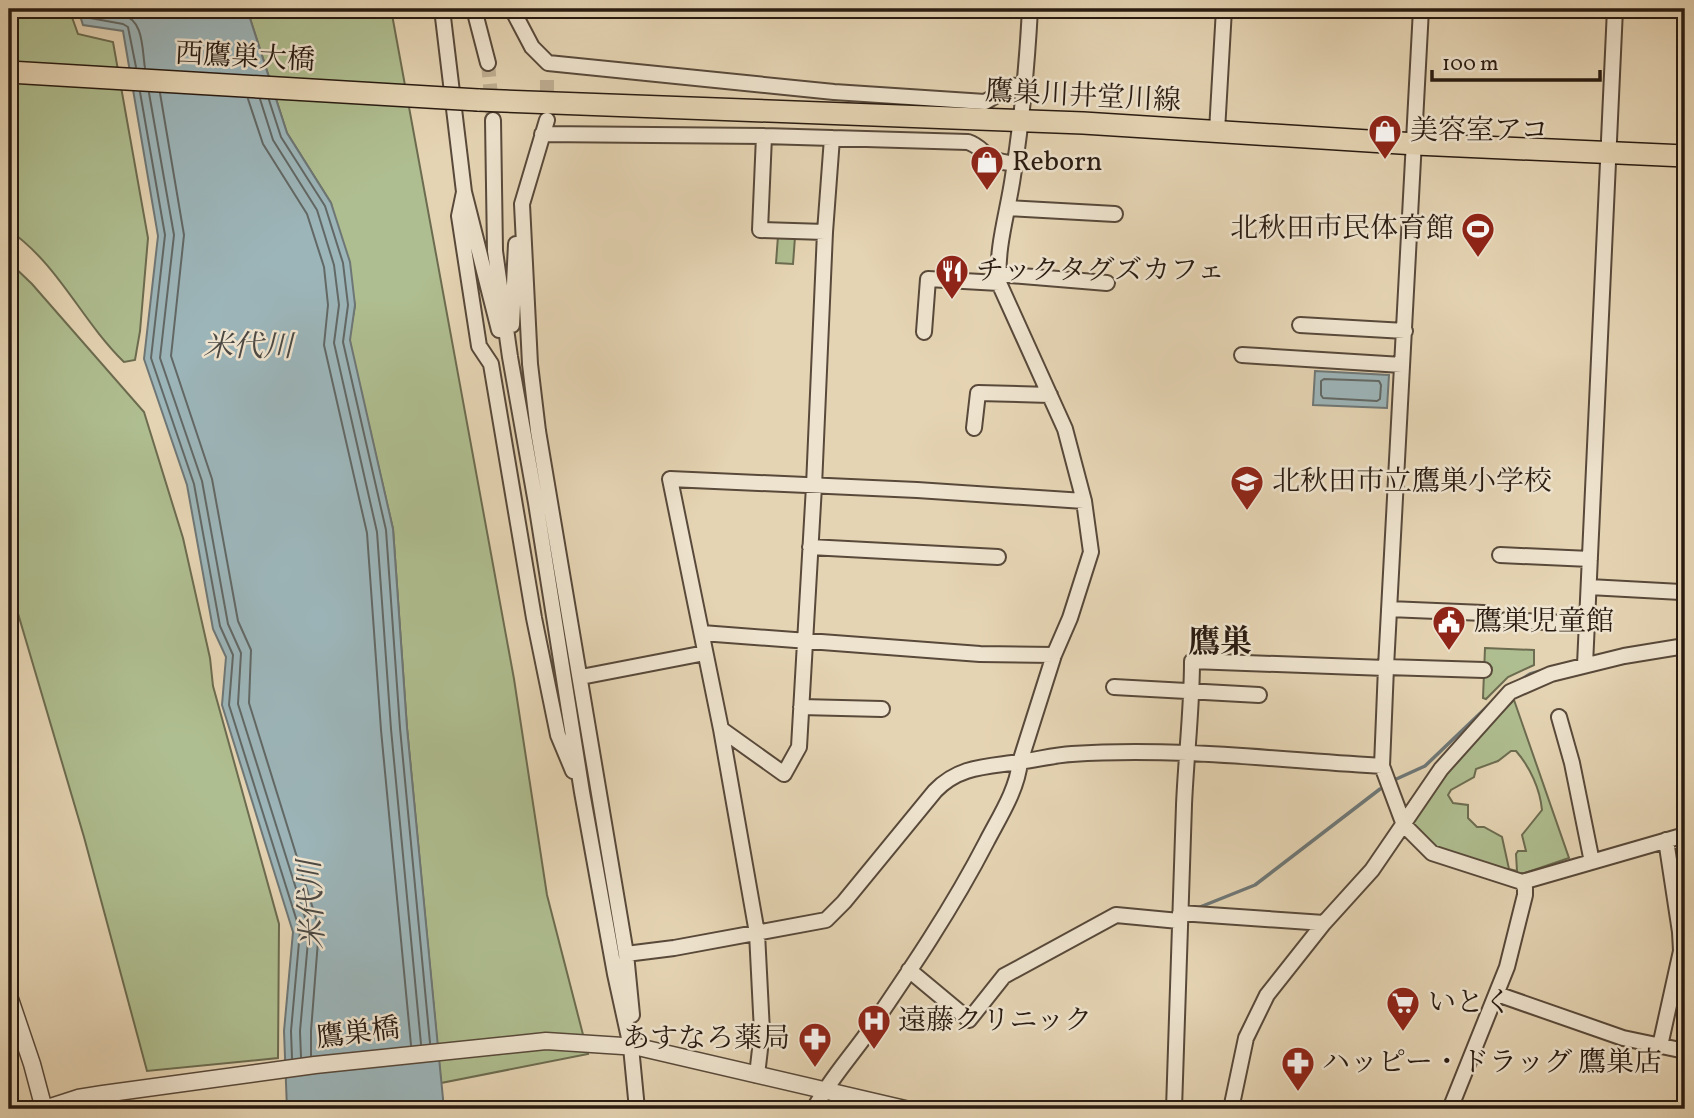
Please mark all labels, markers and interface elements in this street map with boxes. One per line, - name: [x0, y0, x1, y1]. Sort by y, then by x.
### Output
- street label: 西鷹巣大橋: [174, 35, 316, 81]
- scale bar: [1432, 38, 1600, 82]
- text: 100 m: [1442, 50, 1499, 79]
- street label: 鷹巣川井堂川線: [984, 72, 1182, 122]
- shop icon: 美容室アコ: [1366, 112, 1404, 161]
- place label: 美容室アコ: [1410, 112, 1549, 151]
- shop icon: Reborn: [968, 143, 1006, 192]
- place label: Reborn: [1012, 143, 1103, 182]
- place label: 北秋田市民体育館: [1230, 210, 1454, 249]
- sports icon: 北秋田市民体育館: [1459, 210, 1497, 259]
- restaurant icon: チックタグズカフェ: [933, 252, 971, 301]
- place label: チックタグズカフェ: [976, 252, 1225, 291]
- water label: 米代川: [203, 327, 296, 369]
- school or university icon: 北秋田市立鷹巣小学校: [1228, 463, 1266, 512]
- place label: 北秋田市立鷹巣小学校: [1272, 463, 1552, 502]
- public building icon: 鷹巣児童館: [1430, 603, 1468, 652]
- place label: 鷹巣児童館: [1474, 603, 1614, 642]
- district label: 鷹巣: [1188, 622, 1252, 666]
- water label: 米代川: [290, 856, 336, 951]
- supermarket icon: いとく: [1384, 984, 1422, 1033]
- place label: いとく: [1428, 984, 1512, 1023]
- hospital icon: 遠藤クリニック: [855, 1002, 893, 1051]
- place label: 遠藤クリニック: [898, 1002, 1092, 1041]
- street label: 鷹巣橋: [314, 1010, 402, 1058]
- place label: あすなろ薬局: [622, 1020, 790, 1059]
- pharmacy icon: あすなろ薬局: [796, 1020, 834, 1069]
- pharmacy icon: ハッピー・ドラッグ 鷹巣店: [1279, 1044, 1317, 1093]
- place label: ハッピー・ドラッグ 鷹巣店: [1322, 1044, 1662, 1083]

